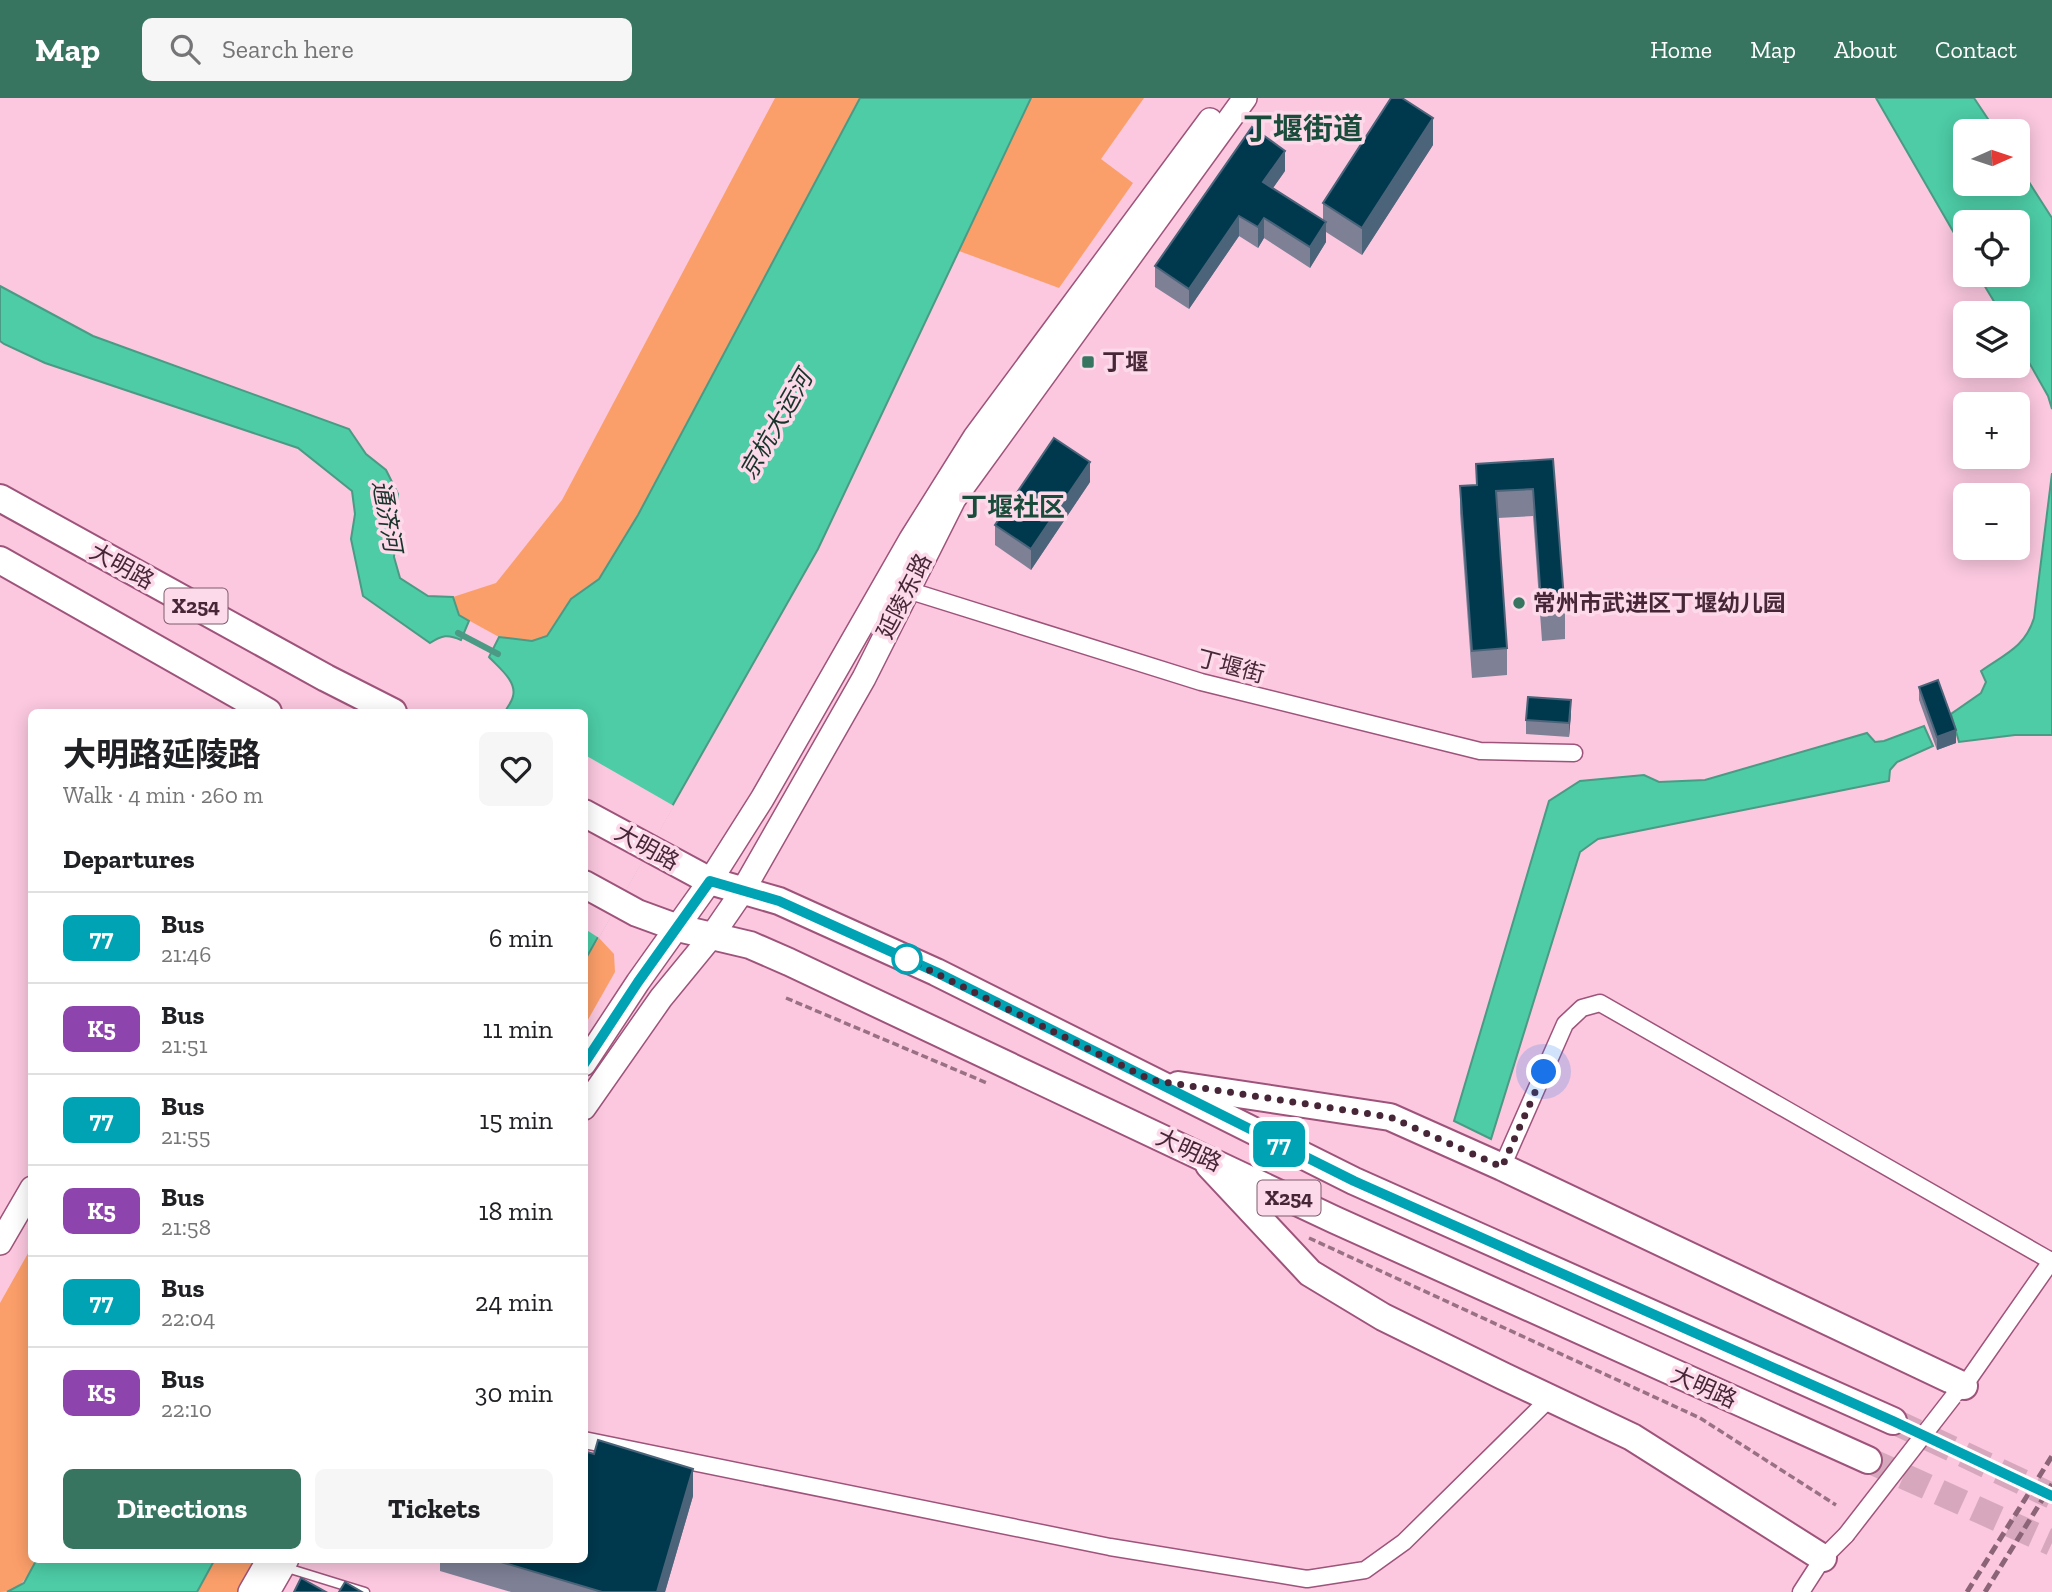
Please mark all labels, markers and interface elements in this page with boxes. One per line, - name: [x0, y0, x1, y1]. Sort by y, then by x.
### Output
- search box: [142, 18, 632, 81]
- text: Map: [35, 30, 100, 69]
- icon: search: [166, 30, 204, 68]
- text: Search here: [222, 33, 354, 65]
- text: Home: [1650, 35, 1712, 64]
- text: Map: [1750, 35, 1796, 64]
- text: About: [1834, 35, 1897, 64]
- text: Contact: [1935, 35, 2017, 64]
- district label: 丁堰街道: [1243, 111, 1363, 147]
- north arrow: [1953, 119, 2030, 196]
- map controls: [1953, 119, 2030, 560]
- button: locate: [1953, 210, 2030, 287]
- button: layers: [1953, 301, 2030, 378]
- place label: 丁堰: [1102, 348, 1148, 376]
- marker: 丁堰: [1080, 354, 1096, 370]
- water label: 京杭大运河: [733, 362, 820, 484]
- button: +: [1953, 392, 2030, 469]
- water label: 通济河: [367, 478, 409, 558]
- button: −: [1953, 483, 2030, 560]
- district label: 丁堰社区: [961, 491, 1065, 523]
- street label: 大明路: [85, 537, 159, 595]
- street label: 延陵东路: [871, 549, 937, 643]
- road number: X254: [164, 588, 228, 624]
- place label: 常州市武进区丁堰幼儿园: [1533, 589, 1786, 617]
- marker: 常州市武进区丁堰幼儿园: [1511, 595, 1527, 611]
- street label: 丁堰街: [1194, 644, 1268, 688]
- button: heart: [479, 732, 553, 806]
- text: 大明路延陵路: [63, 735, 261, 774]
- text: Walk · 4 min · 260 m: [63, 781, 263, 809]
- street label: 大明路: [610, 818, 684, 876]
- text: Departures: [63, 843, 195, 875]
- text: Bus: [161, 908, 204, 940]
- text: 6 min: [489, 922, 553, 954]
- text: 77: [90, 923, 113, 952]
- text: 21:46: [161, 940, 211, 968]
- unlabelled marker: [892, 944, 922, 974]
- text: Bus: [161, 999, 204, 1031]
- text: 11 min: [482, 1013, 553, 1045]
- text: K5: [87, 1014, 116, 1043]
- text: 21:51: [161, 1031, 207, 1059]
- your location: [1526, 1054, 1561, 1089]
- text: Bus: [161, 1090, 204, 1122]
- text: 15 min: [479, 1104, 553, 1136]
- text: 77: [90, 1105, 113, 1134]
- line badge: 77: [1248, 1121, 1310, 1167]
- text: 21:55: [161, 1122, 210, 1150]
- street label: 大明路: [1152, 1123, 1226, 1177]
- text: 77: [1267, 1129, 1291, 1158]
- road number: X254: [1258, 1180, 1320, 1216]
- text: Bus: [161, 1181, 204, 1213]
- text: 18 min: [478, 1195, 553, 1227]
- text: K5: [87, 1196, 116, 1225]
- text: 21:58: [161, 1213, 211, 1241]
- text: Bus: [161, 1272, 204, 1304]
- text: 24 min: [475, 1286, 553, 1318]
- text: 77: [90, 1287, 113, 1316]
- text: 22:04: [161, 1304, 216, 1332]
- street label: 大明路: [1667, 1360, 1741, 1414]
- text: Bus: [161, 1363, 204, 1395]
- text: 30 min: [475, 1377, 553, 1409]
- text: K5: [87, 1378, 116, 1407]
- text: 22:10: [161, 1395, 212, 1423]
- button: Directions: [63, 1469, 301, 1549]
- button: Tickets: [315, 1469, 553, 1549]

